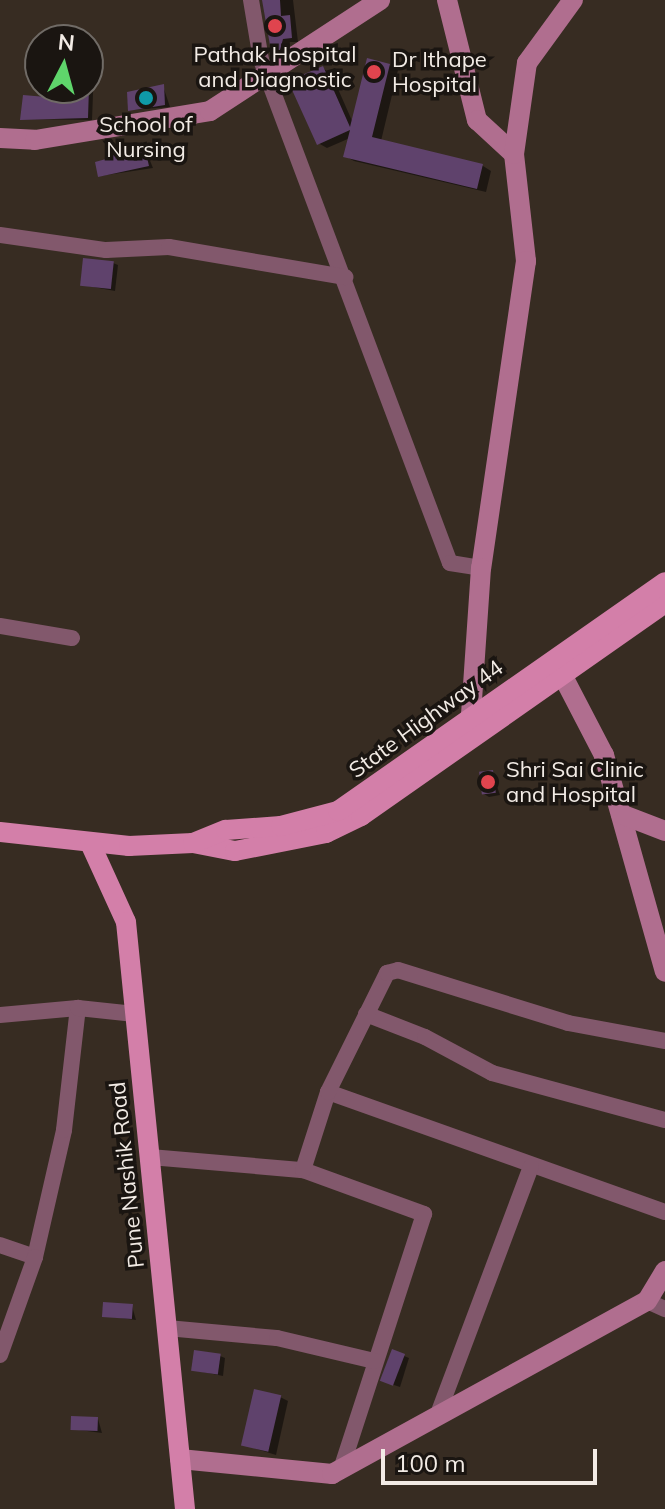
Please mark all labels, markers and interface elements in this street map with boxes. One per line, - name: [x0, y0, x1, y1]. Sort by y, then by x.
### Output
- marker: Pathak Hospital and Diagnostic: [264, 15, 286, 37]
- north arrow: [24, 24, 104, 104]
- text: N: [57, 27, 76, 57]
- place label: Pathak Hospital and Diagnostic: [194, 41, 356, 92]
- place label: Dr Ithape Hospital: [392, 46, 487, 98]
- marker: Dr Ithape Hospital: [363, 61, 385, 83]
- marker: School of Nursing: [137, 89, 155, 107]
- place label: School of Nursing: [99, 111, 193, 162]
- street label: State Highway 44: [344, 654, 508, 784]
- place label: Shri Sai Clinic and Hospital: [506, 756, 644, 808]
- marker: Shri Sai Clinic and Hospital: [477, 771, 499, 793]
- street label: Pune Nashik Road: [104, 1081, 150, 1269]
- scale bar: [385, 1433, 601, 1483]
- text: 100 m: [395, 1448, 466, 1478]

